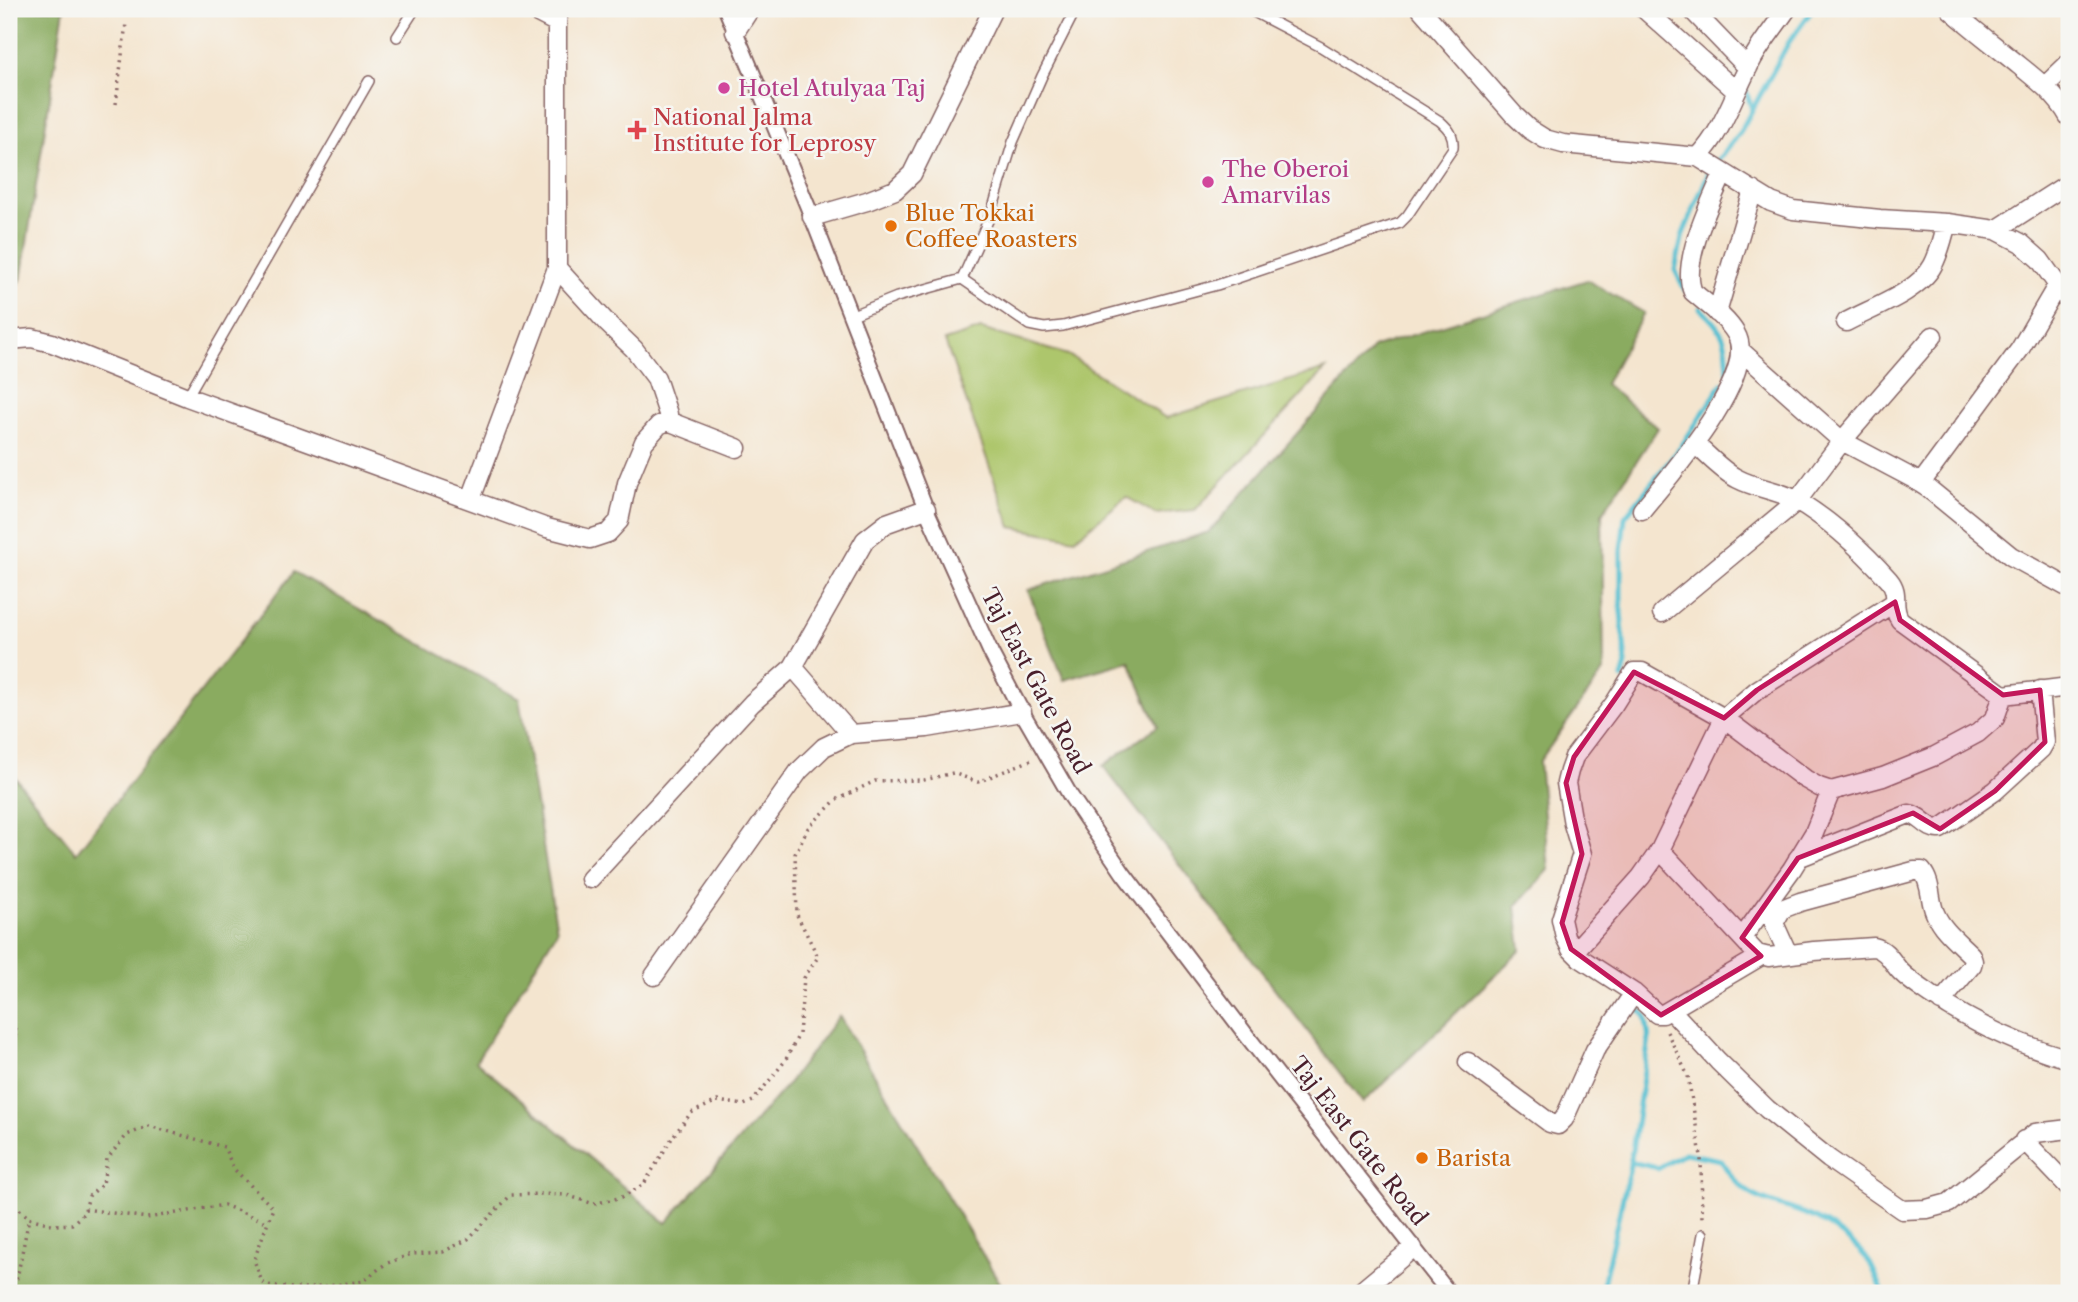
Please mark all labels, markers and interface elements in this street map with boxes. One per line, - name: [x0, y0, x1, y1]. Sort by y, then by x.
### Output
- place label: Hotel Atulyaa Taj: [738, 74, 925, 102]
- marker: Hotel Atulyaa Taj: [716, 80, 732, 96]
- place label: National Jalma Institute for Leprosy: [653, 103, 876, 157]
- marker: National Jalma Institute for Leprosy: [627, 120, 647, 140]
- place label: The Oberoi Amarvilas: [1221, 155, 1349, 209]
- marker: The Oberoi Amarvilas: [1200, 174, 1216, 190]
- place label: Blue Tokkai Coffee Roasters: [905, 199, 1078, 253]
- marker: Blue Tokkai Coffee Roasters: [883, 218, 899, 234]
- street label: Taj East Gate Road: [975, 583, 1097, 779]
- street label: Taj East Gate Road: [1284, 1051, 1434, 1231]
- place label: Barista: [1436, 1144, 1512, 1172]
- marker: Barista: [1414, 1150, 1430, 1166]

